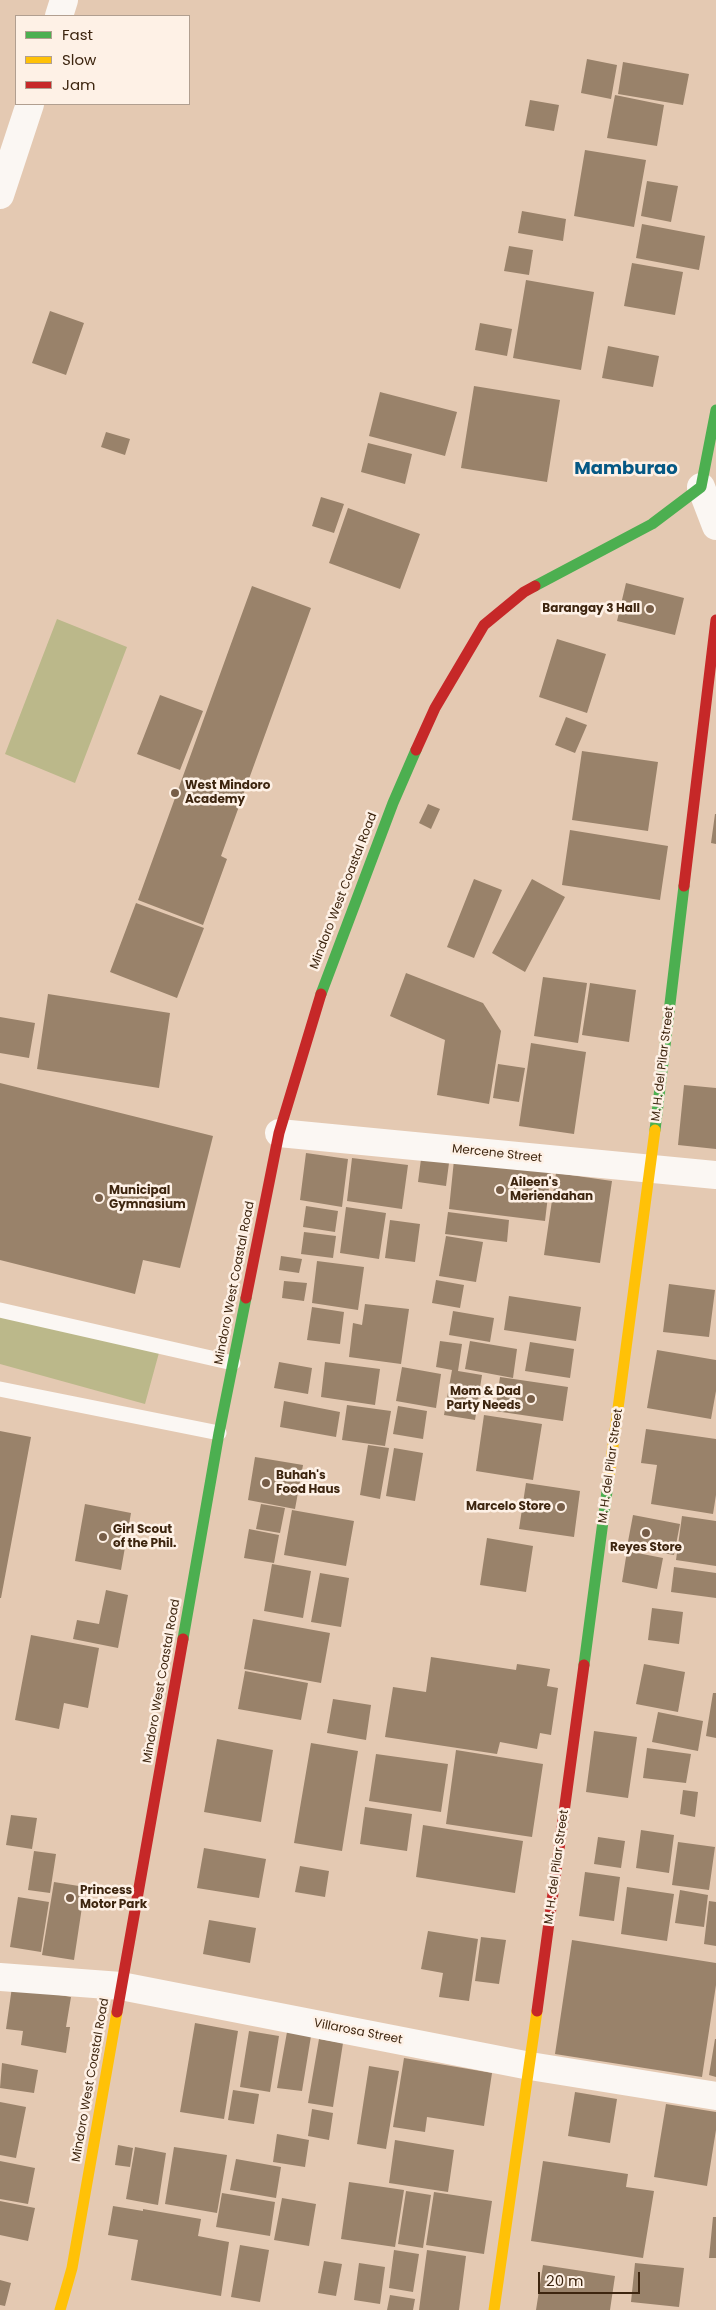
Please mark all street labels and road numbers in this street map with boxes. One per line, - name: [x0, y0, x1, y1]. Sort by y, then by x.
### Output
- street label: Mindoro West Coastal Road: [307, 811, 381, 971]
- street label: M. H. del Pilar Street: [649, 1006, 677, 1122]
- street label: Mercene Street: [451, 1142, 543, 1166]
- street label: Mindoro West Coastal Road: [212, 1200, 258, 1366]
- street label: M. H. del Pilar Street: [596, 1408, 626, 1524]
- street label: Mindoro West Coastal Road: [140, 1598, 184, 1764]
- street label: M. H. del Pilar Street: [542, 1809, 572, 1925]
- street label: Mindoro West Coastal Road: [69, 1997, 113, 2163]
- street label: Villarosa Street: [312, 2016, 404, 2048]

